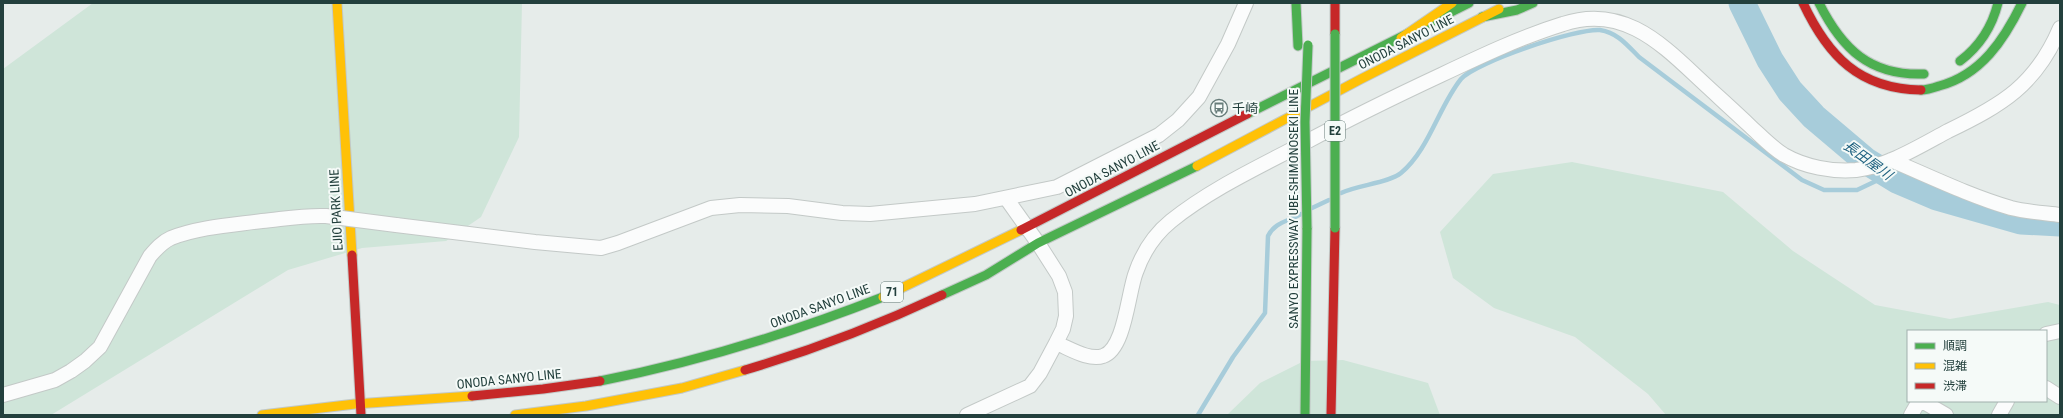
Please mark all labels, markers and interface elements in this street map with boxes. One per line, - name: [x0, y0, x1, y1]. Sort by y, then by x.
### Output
- street label: ONODA SANYO LINE: [1356, 11, 1456, 73]
- street label: SANYO EXPRESSWAY UBE-SHIMONOSEKI LINE: [1286, 89, 1301, 329]
- bus stop icon: 千崎: [1209, 98, 1229, 118]
- place label: 千崎: [1232, 101, 1258, 116]
- road number: E2: [1325, 121, 1345, 141]
- water label: 長田屋川: [1841, 137, 1897, 184]
- street label: ONODA SANYO LINE: [1062, 138, 1162, 200]
- street label: EJIO PARK LINE: [326, 169, 346, 251]
- street label: ONODA SANYO LINE: [768, 281, 872, 331]
- road number: 71: [881, 282, 903, 302]
- legend: [1907, 330, 2047, 402]
- text: 順調: [1943, 339, 1967, 353]
- text: 混雑: [1943, 359, 1967, 373]
- street label: ONODA SANYO LINE: [456, 366, 562, 392]
- text: 渋滞: [1943, 379, 1967, 393]

